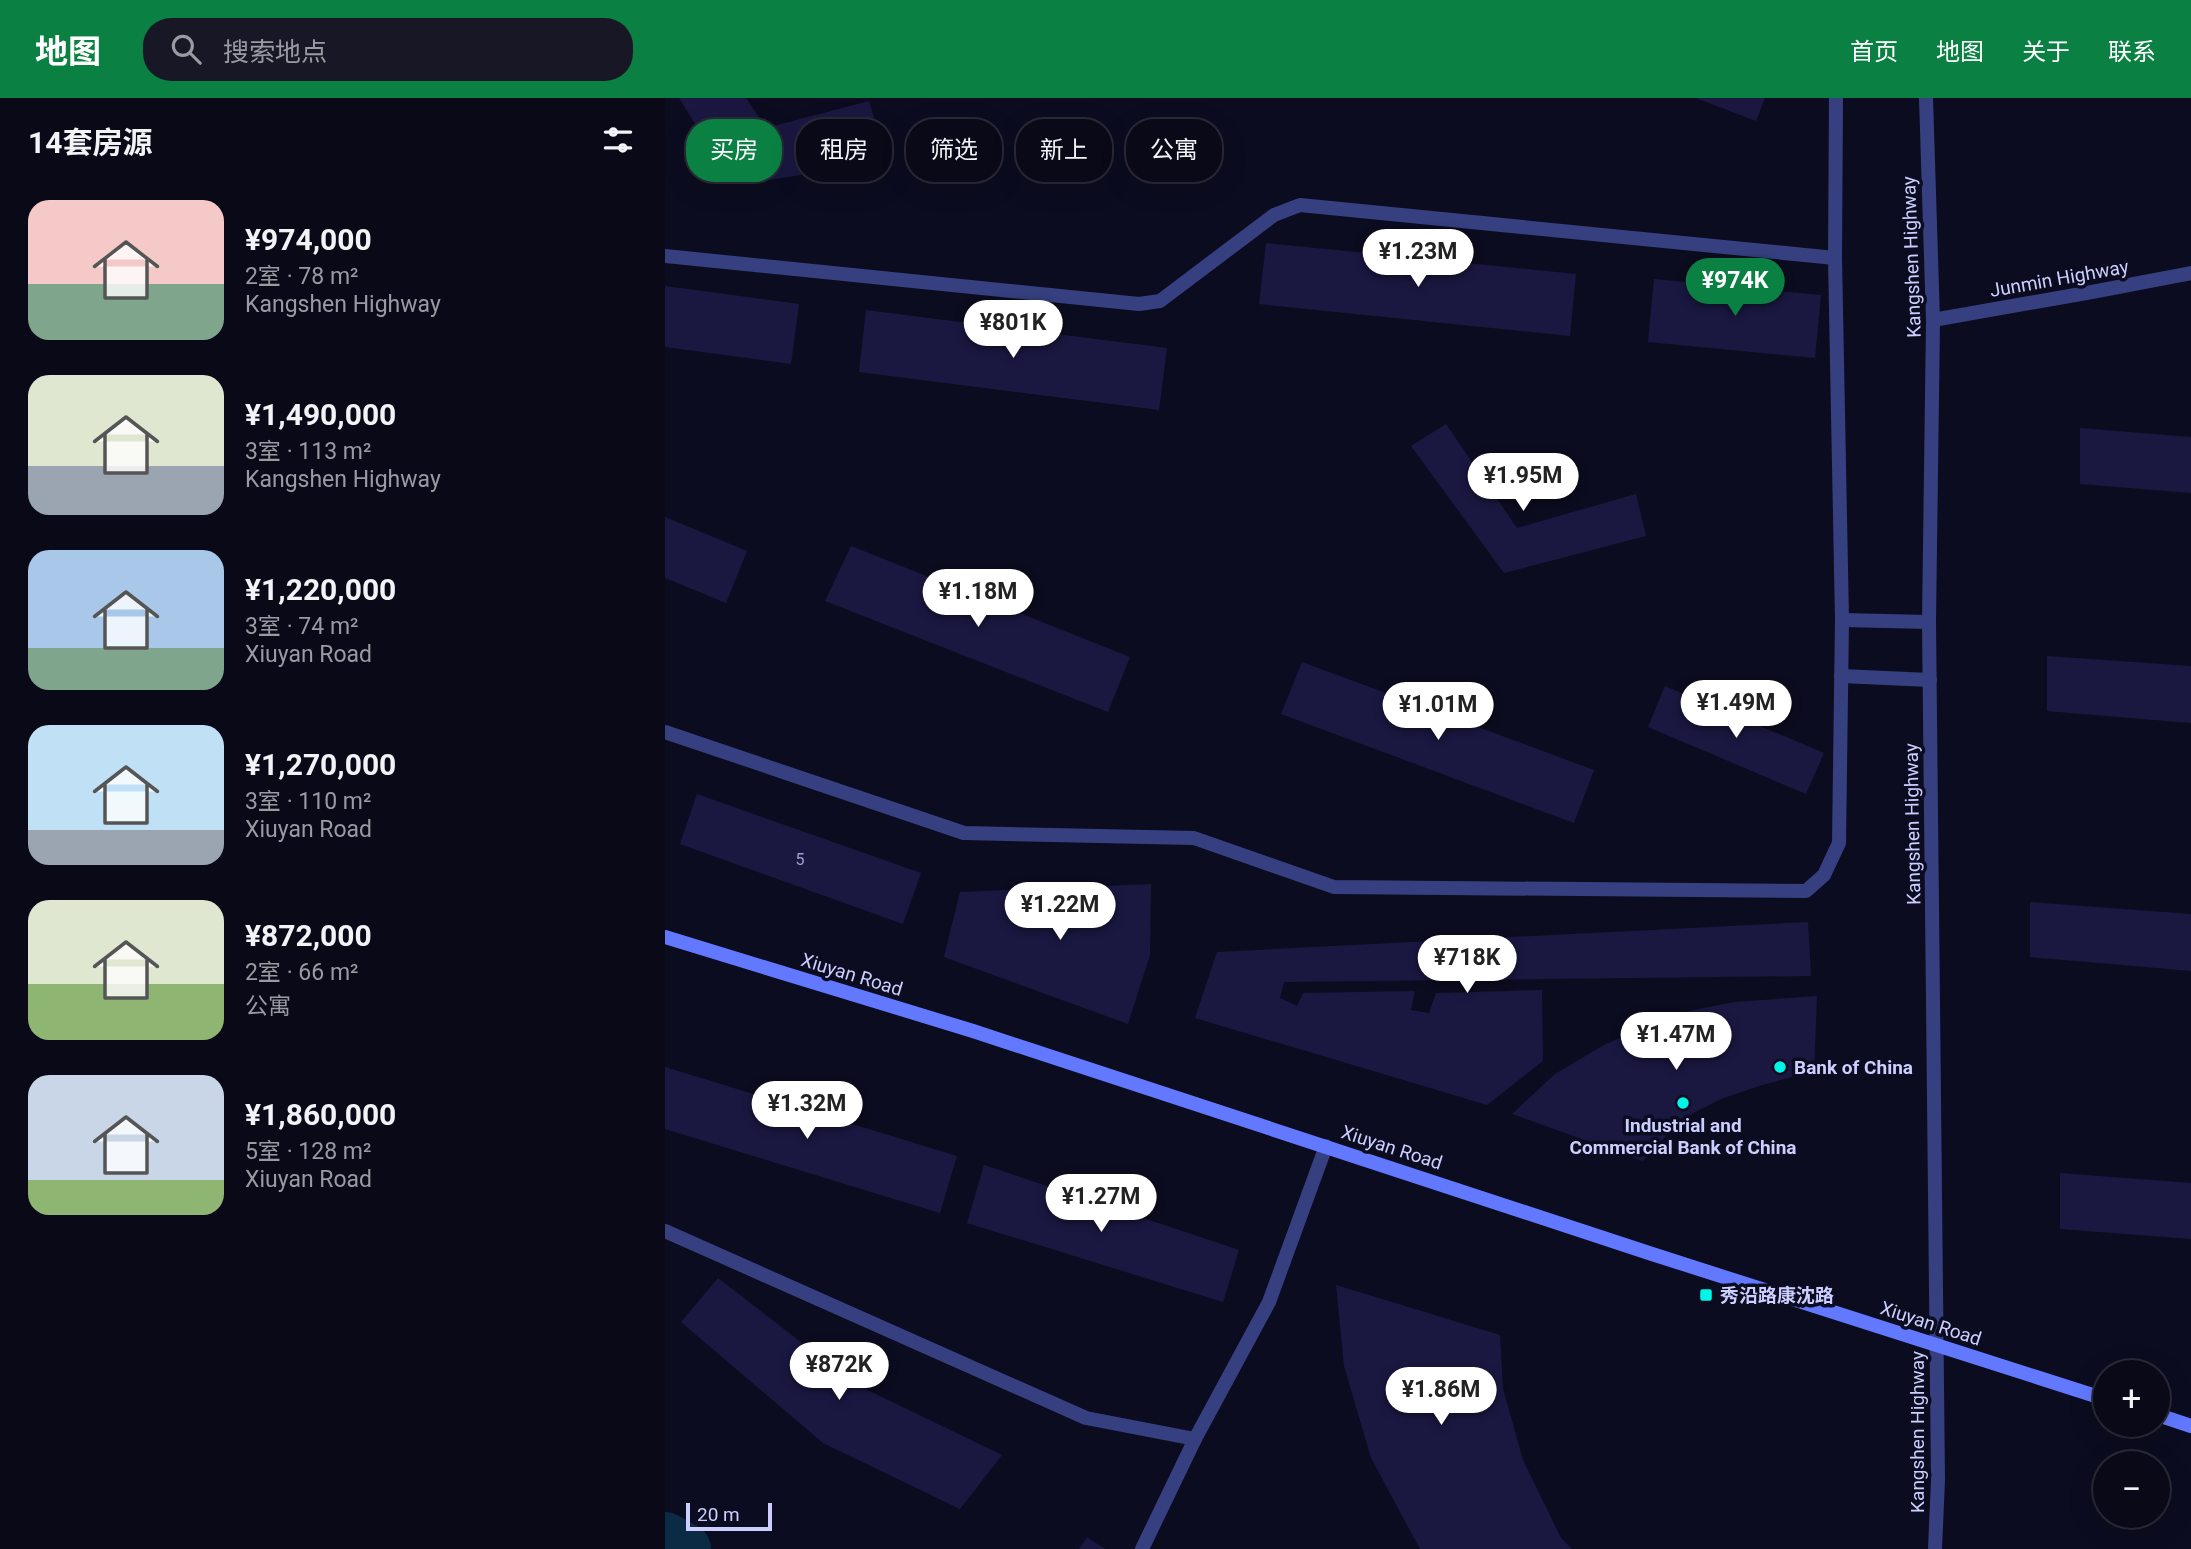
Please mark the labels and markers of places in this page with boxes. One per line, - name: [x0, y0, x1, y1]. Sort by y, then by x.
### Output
- pin: ¥1.23M: [1361, 230, 1475, 289]
- pin: ¥974K: [1686, 258, 1784, 318]
- pin: ¥801K: [964, 300, 1062, 360]
- pin: ¥1.95M: [1466, 454, 1580, 513]
- pin: ¥1.18M: [921, 570, 1035, 629]
- pin: ¥1.49M: [1679, 680, 1793, 740]
- pin: ¥1.01M: [1381, 682, 1495, 742]
- pin: ¥1.22M: [1003, 882, 1117, 942]
- pin: ¥718K: [1418, 936, 1516, 995]
- pin: ¥1.47M: [1619, 1012, 1733, 1072]
- place label: Bank of China: [1794, 1056, 1913, 1079]
- marker: Bank of China: [1772, 1059, 1788, 1075]
- pin: ¥1.32M: [750, 1082, 864, 1141]
- marker: Industrial and Commercial Bank of China: [1675, 1095, 1691, 1111]
- place label: Industrial and Commercial Bank of China: [1570, 1114, 1796, 1159]
- pin: ¥1.27M: [1044, 1174, 1158, 1234]
- place label: 秀沿路康沈路: [1720, 1284, 1834, 1307]
- marker: 秀沿路康沈路: [1698, 1287, 1714, 1303]
- pin: ¥872K: [790, 1342, 888, 1402]
- pin: ¥1.86M: [1384, 1368, 1498, 1427]

